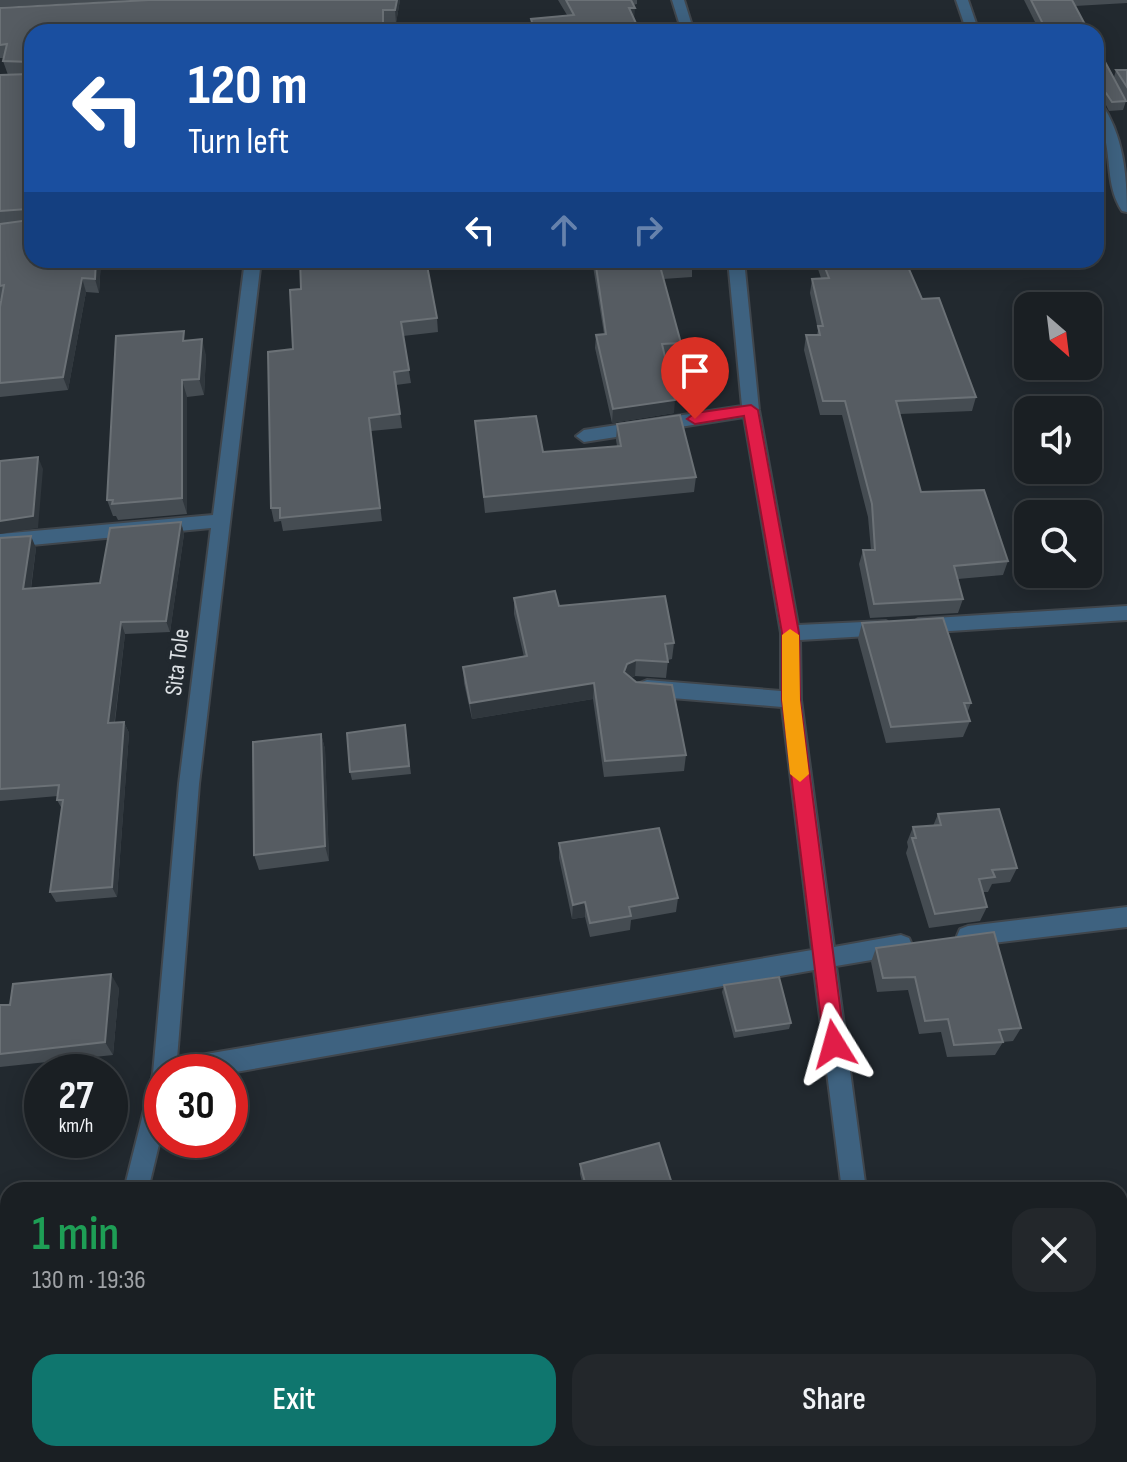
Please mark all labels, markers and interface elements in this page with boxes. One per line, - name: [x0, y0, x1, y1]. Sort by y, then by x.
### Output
- text: 120 m: [188, 53, 308, 120]
- icon: left: [56, 56, 160, 160]
- text: Turn left: [188, 121, 289, 164]
- icon: left: [458, 208, 502, 252]
- icon: ahead: [542, 208, 586, 252]
- icon: right: [626, 208, 670, 252]
- north arrow: [1014, 292, 1102, 380]
- map controls: [1014, 292, 1102, 588]
- pin: [661, 337, 729, 419]
- icon: arrive: [673, 349, 717, 393]
- button: sound: [1014, 396, 1102, 484]
- button: search: [1014, 500, 1102, 588]
- street label: Sita Tole: [159, 627, 196, 697]
- position arrow: [792, 1002, 876, 1086]
- speed limit sign: 30: [144, 1054, 248, 1158]
- text: 27: [59, 1072, 93, 1120]
- text: km/h: [59, 1114, 93, 1138]
- text: 1 min: [32, 1206, 119, 1263]
- button: close: [1012, 1208, 1096, 1292]
- text: 130 m · 19:36: [32, 1265, 146, 1296]
- button: Exit: [32, 1354, 556, 1446]
- button: Share: [572, 1354, 1096, 1446]

